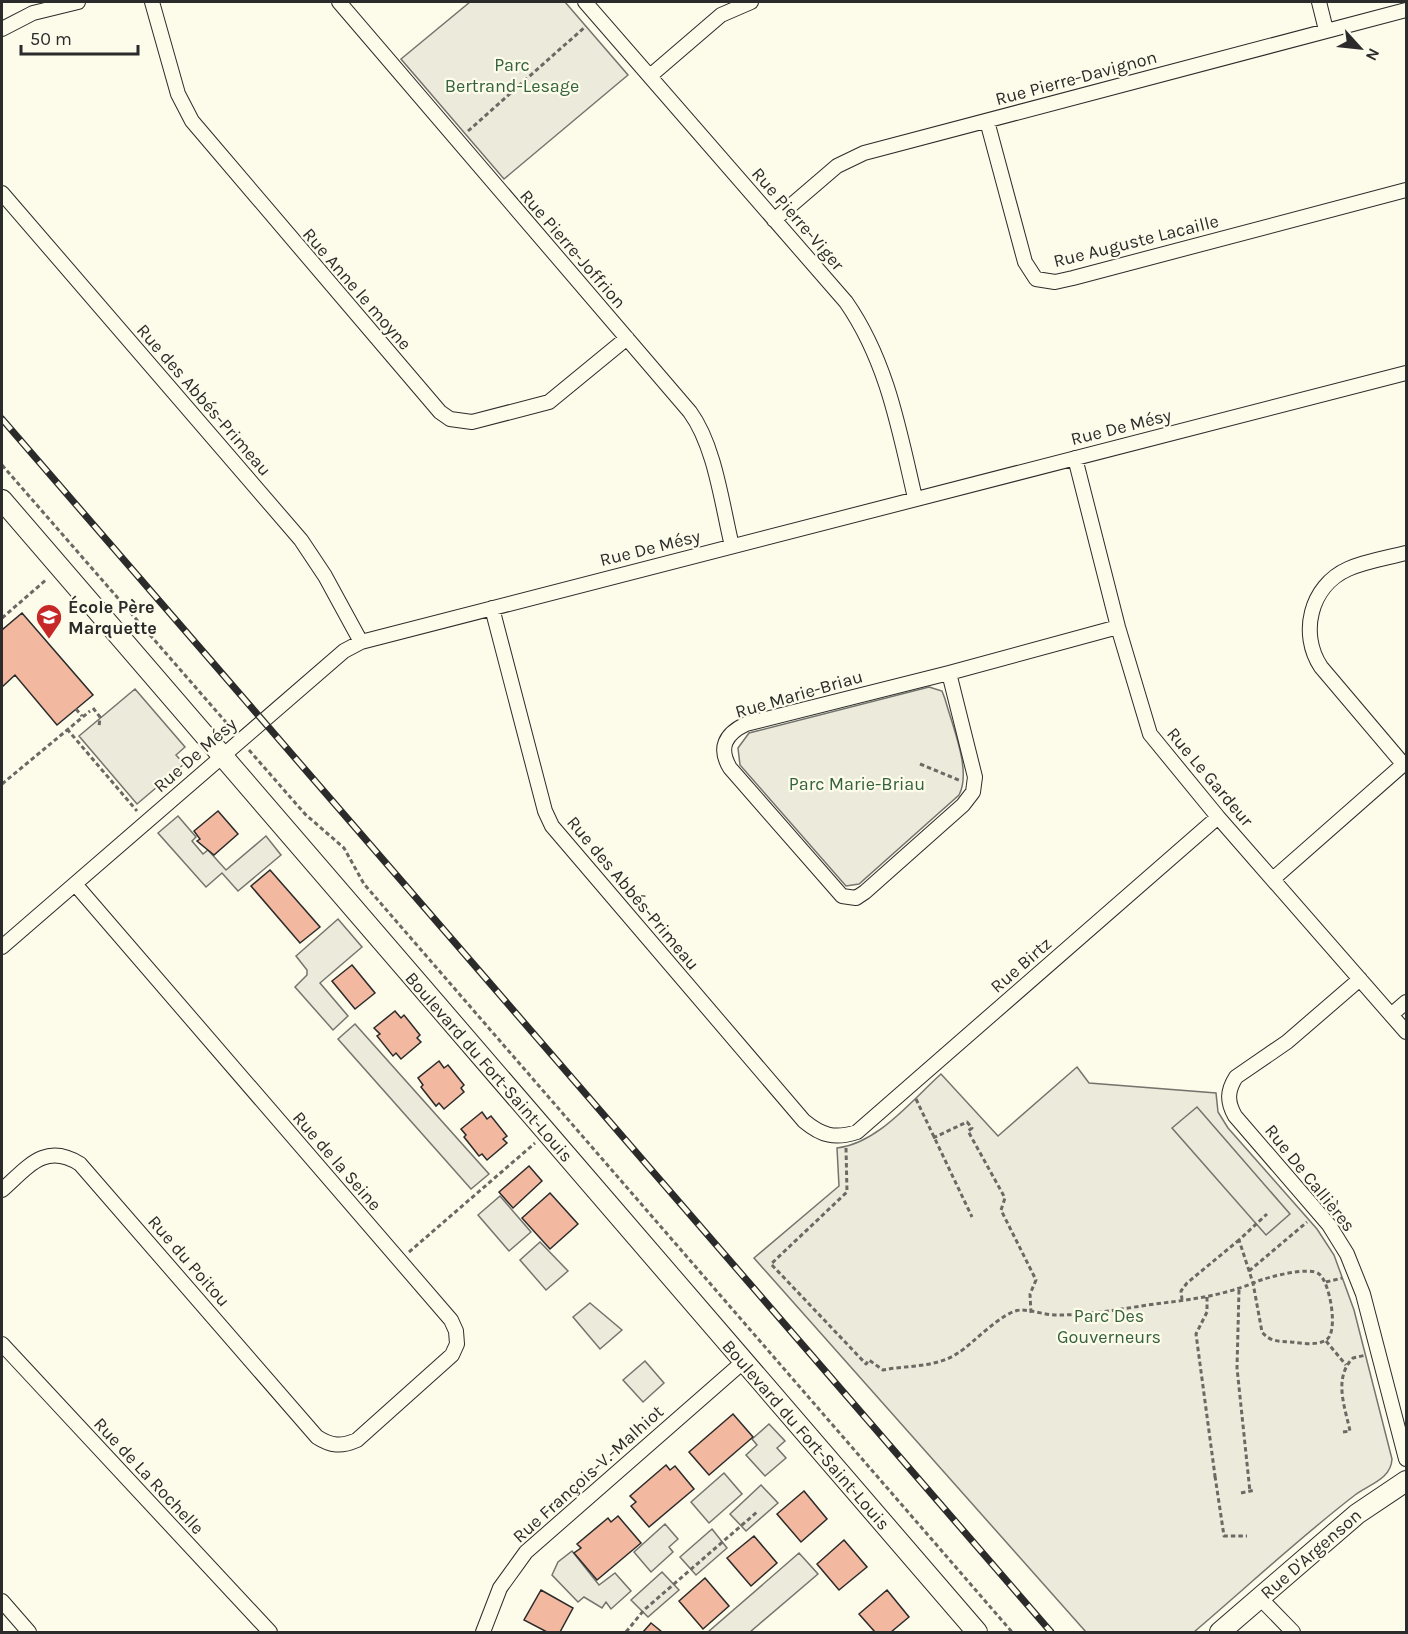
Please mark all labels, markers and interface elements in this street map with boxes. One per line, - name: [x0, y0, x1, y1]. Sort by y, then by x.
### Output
- scale bar: [21, 18, 138, 56]
- north arrow: [1330, 18, 1390, 78]
- text: 50 m: [30, 28, 72, 50]
- text: N: [1362, 45, 1384, 64]
- street label: Rue Pierre-Davignon: [993, 46, 1159, 110]
- park label: Parc Bertrand-Lesage: [445, 54, 579, 97]
- street label: Rue Pierre-Viger: [747, 163, 849, 276]
- street label: Rue Pierre-Joffrion: [515, 185, 631, 313]
- street label: Rue Auguste Lacaille: [1051, 210, 1221, 272]
- street label: Rue Anne le moyne: [298, 223, 416, 355]
- street label: Rue des Abbés-Primeau: [132, 319, 276, 481]
- street label: Rue De Mésy: [1068, 404, 1174, 450]
- street label: Rue De Mésy: [597, 525, 703, 571]
- place label: École Père Marquette: [68, 595, 157, 639]
- school or university icon: École Père Marquette: [34, 602, 64, 640]
- street label: Rue Marie-Briau: [733, 665, 865, 723]
- street label: Rue De Mésy: [149, 713, 241, 797]
- street label: Rue Le Gardeur: [1162, 723, 1258, 831]
- park label: Parc Marie-Briau: [789, 773, 925, 795]
- street label: Rue des Abbés-Primeau: [562, 811, 704, 975]
- street label: Rue Birtz: [986, 932, 1056, 998]
- street label: Boulevard du Fort-Saint-Louis: [400, 967, 578, 1167]
- street label: Rue de la Seine: [288, 1107, 386, 1215]
- street label: Rue De Callières: [1260, 1120, 1360, 1236]
- street label: Rue du Poitou: [143, 1211, 235, 1311]
- park label: Parc Des Gouverneurs: [1057, 1305, 1161, 1348]
- street label: Boulevard du Fort-Saint-Louis: [717, 1335, 895, 1535]
- street label: Rue François-V.-Malhiot: [508, 1400, 668, 1547]
- street label: Rue de La Rochelle: [89, 1413, 209, 1539]
- street label: Rue D'Argenson: [1256, 1504, 1366, 1604]

